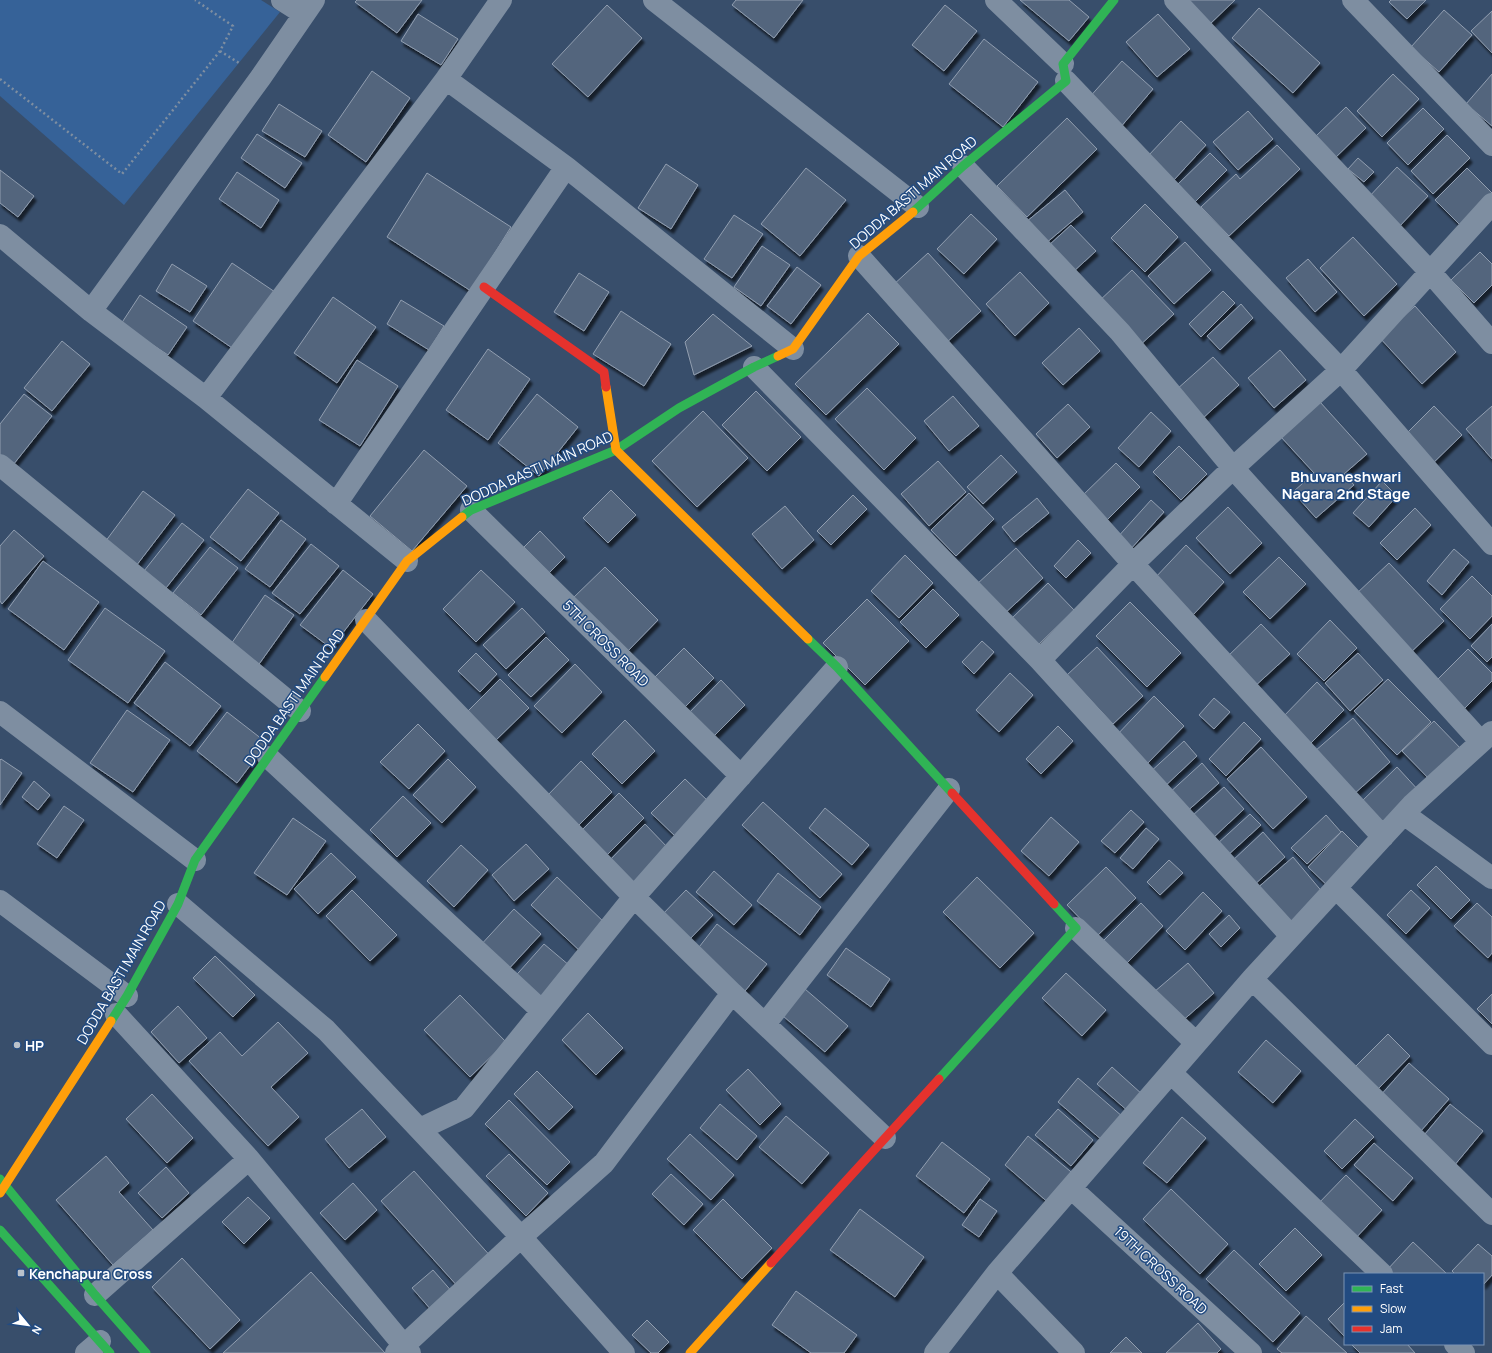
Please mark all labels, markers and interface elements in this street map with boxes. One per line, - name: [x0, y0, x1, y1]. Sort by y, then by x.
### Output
- street label: DODDA BASTI MAIN ROAD: [845, 131, 981, 253]
- street label: DODDA BASTI MAIN ROAD: [459, 426, 615, 510]
- district label: Bhuvaneshwari Nagara 2nd Stage: [1282, 466, 1410, 504]
- street label: 5TH CROSS ROAD: [559, 596, 653, 690]
- street label: DODDA BASTI MAIN ROAD: [239, 625, 349, 769]
- street label: DODDA BASTI MAIN ROAD: [72, 897, 170, 1047]
- place label: HP: [25, 1036, 44, 1055]
- marker: HP: [12, 1040, 22, 1050]
- street label: 19TH CROSS ROAD: [1110, 1222, 1212, 1318]
- place label: Kenchapura Cross: [29, 1264, 153, 1283]
- marker: Kenchapura Cross: [16, 1268, 26, 1278]
- legend: [1344, 1273, 1484, 1345]
- text: Fast: [1380, 1280, 1404, 1297]
- text: Slow: [1380, 1300, 1406, 1317]
- north arrow: [8, 1305, 48, 1345]
- text: Jam: [1380, 1320, 1402, 1337]
- text: N: [29, 1323, 46, 1337]

